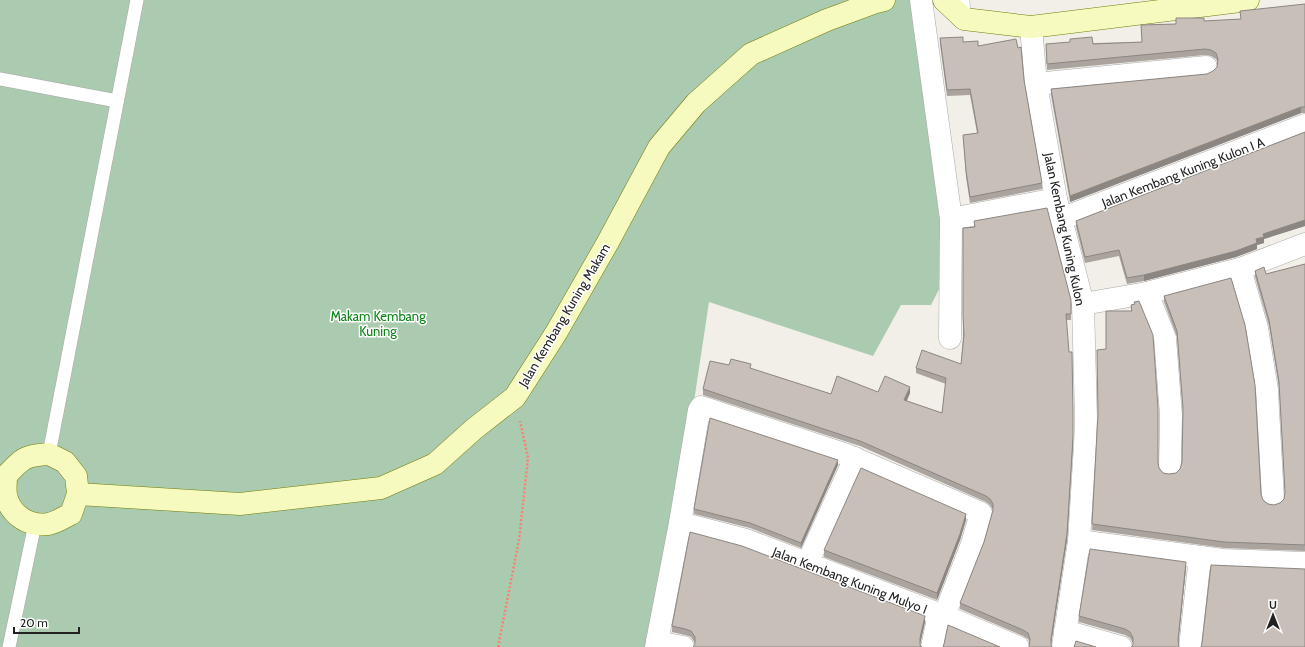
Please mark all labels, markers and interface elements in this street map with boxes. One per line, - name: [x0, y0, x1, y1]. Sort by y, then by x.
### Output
- street label: Jalan Kembang Kuning Kulon I A: [1098, 134, 1267, 211]
- street label: Jalan Kembang Kuning Kulon: [1041, 150, 1089, 307]
- street label: Jalan Kembang Kuning Makam: [514, 240, 613, 391]
- park label: Makam Kembang Kuning: [330, 308, 426, 339]
- street label: Jalan Kembang Kuning Mulyo I: [769, 543, 930, 617]
- north arrow: [1253, 595, 1293, 635]
- text: U: [1269, 598, 1277, 612]
- scale bar: [14, 609, 79, 635]
- text: 20 m: [20, 615, 48, 630]

